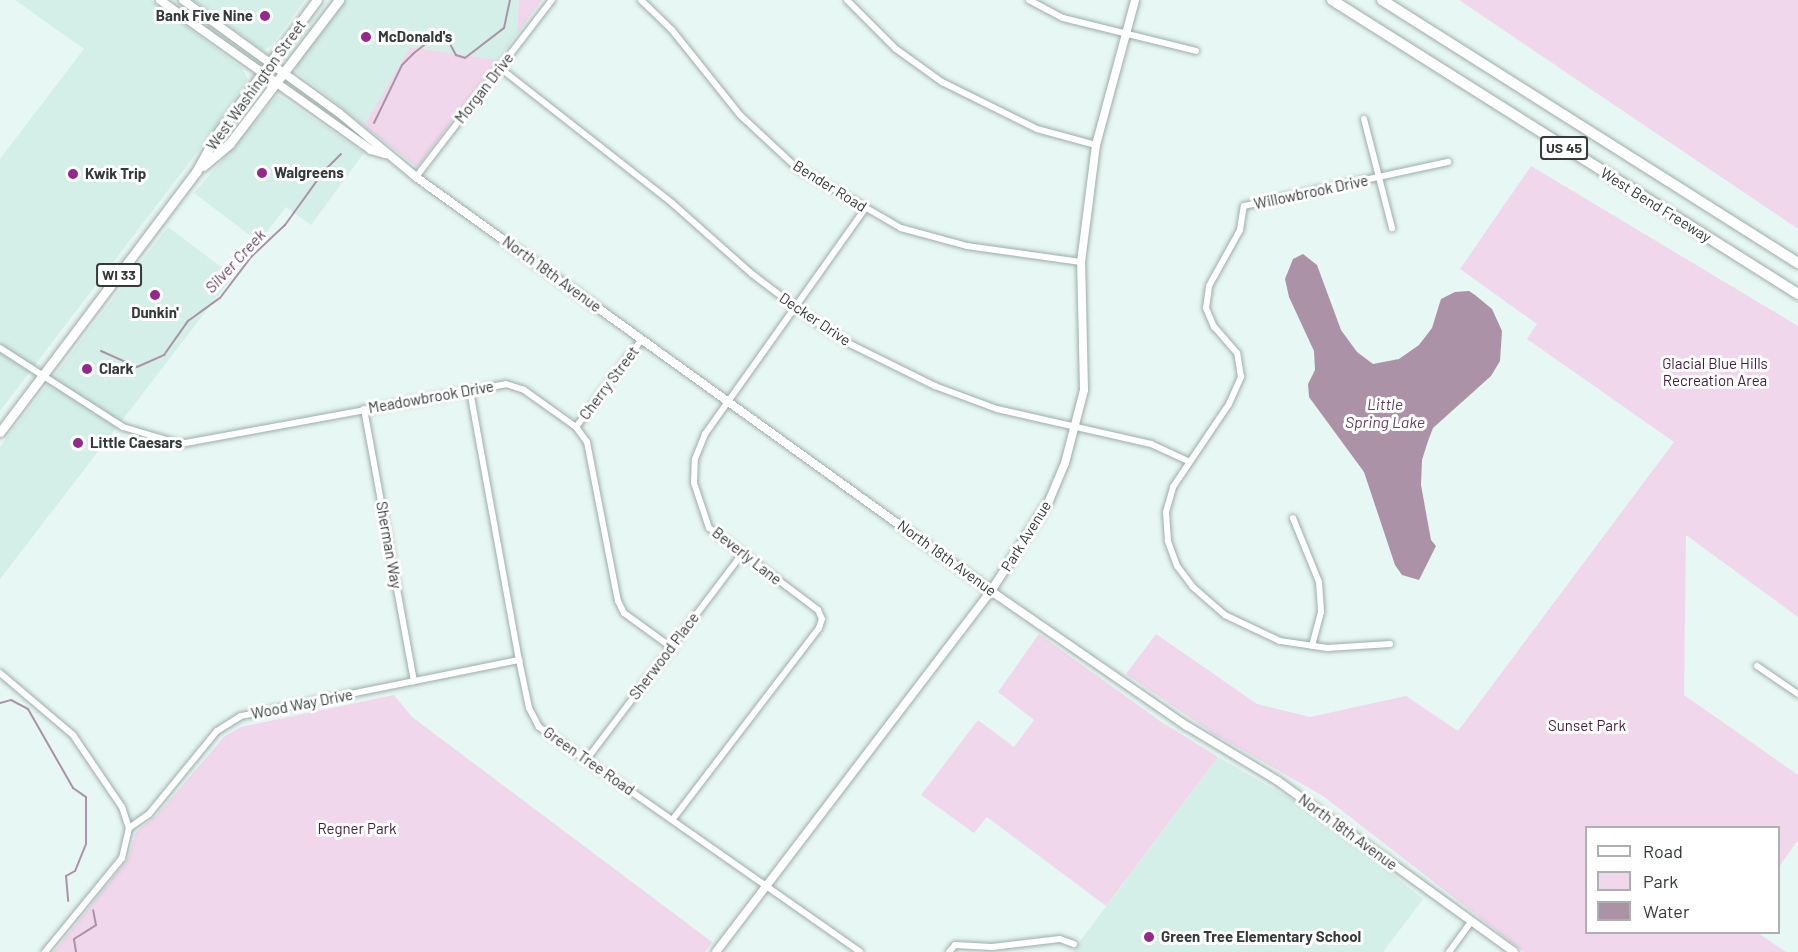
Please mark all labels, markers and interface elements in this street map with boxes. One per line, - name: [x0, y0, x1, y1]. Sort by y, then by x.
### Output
- place label: Bank Five Nine: [156, 7, 253, 25]
- marker: Bank Five Nine: [258, 9, 272, 23]
- street label: West Washington Street: [203, 16, 309, 154]
- place label: McDonald's: [378, 28, 452, 46]
- marker: McDonald's: [359, 30, 373, 44]
- street label: Morgan Drive: [451, 49, 517, 127]
- road number: US 45: [1540, 137, 1588, 159]
- street label: Bender Road: [790, 156, 870, 216]
- place label: Walgreens: [274, 164, 344, 182]
- street label: West Bend Freeway: [1597, 164, 1715, 246]
- place label: Kwik Trip: [85, 165, 146, 183]
- marker: Walgreens: [255, 166, 269, 180]
- marker: Kwik Trip: [66, 167, 80, 181]
- street label: Willowbrook Drive: [1252, 171, 1370, 213]
- water label: Silver Creek: [201, 225, 269, 297]
- street label: North 18th Avenue: [499, 232, 605, 316]
- road number: WI 33: [95, 264, 143, 286]
- marker: Dunkin': [148, 288, 162, 302]
- street label: Decker Drive: [776, 289, 854, 349]
- place label: Dunkin': [131, 304, 179, 322]
- street label: Cherry Street: [576, 343, 642, 423]
- park label: Glacial Blue Hills Recreation Area: [1662, 354, 1768, 389]
- place label: Clark: [99, 360, 133, 378]
- marker: Clark: [80, 362, 94, 376]
- street label: Meadowbrook Drive: [367, 377, 495, 417]
- water label: Little Spring Lake: [1345, 394, 1425, 432]
- place label: Little Caesars: [90, 434, 182, 452]
- marker: Little Caesars: [71, 436, 85, 450]
- street label: Park Avenue: [997, 497, 1055, 575]
- street label: Sherman Way: [372, 500, 406, 590]
- street label: North 18th Avenue: [894, 516, 1000, 600]
- street label: Beverly Lane: [709, 523, 785, 589]
- street label: Sherwood Place: [625, 609, 703, 703]
- street label: Wood Way Drive: [250, 685, 354, 723]
- park label: Sunset Park: [1548, 717, 1626, 735]
- street label: Green Tree Road: [540, 723, 638, 799]
- street label: North 18th Avenue: [1295, 790, 1401, 874]
- park label: Regner Park: [317, 820, 397, 838]
- legend: [1585, 826, 1780, 934]
- text: Road: [1643, 840, 1683, 862]
- text: Park: [1643, 870, 1678, 892]
- text: Water: [1643, 900, 1690, 922]
- place label: Green Tree Elementary School: [1161, 928, 1361, 946]
- marker: Green Tree Elementary School: [1142, 930, 1156, 944]

